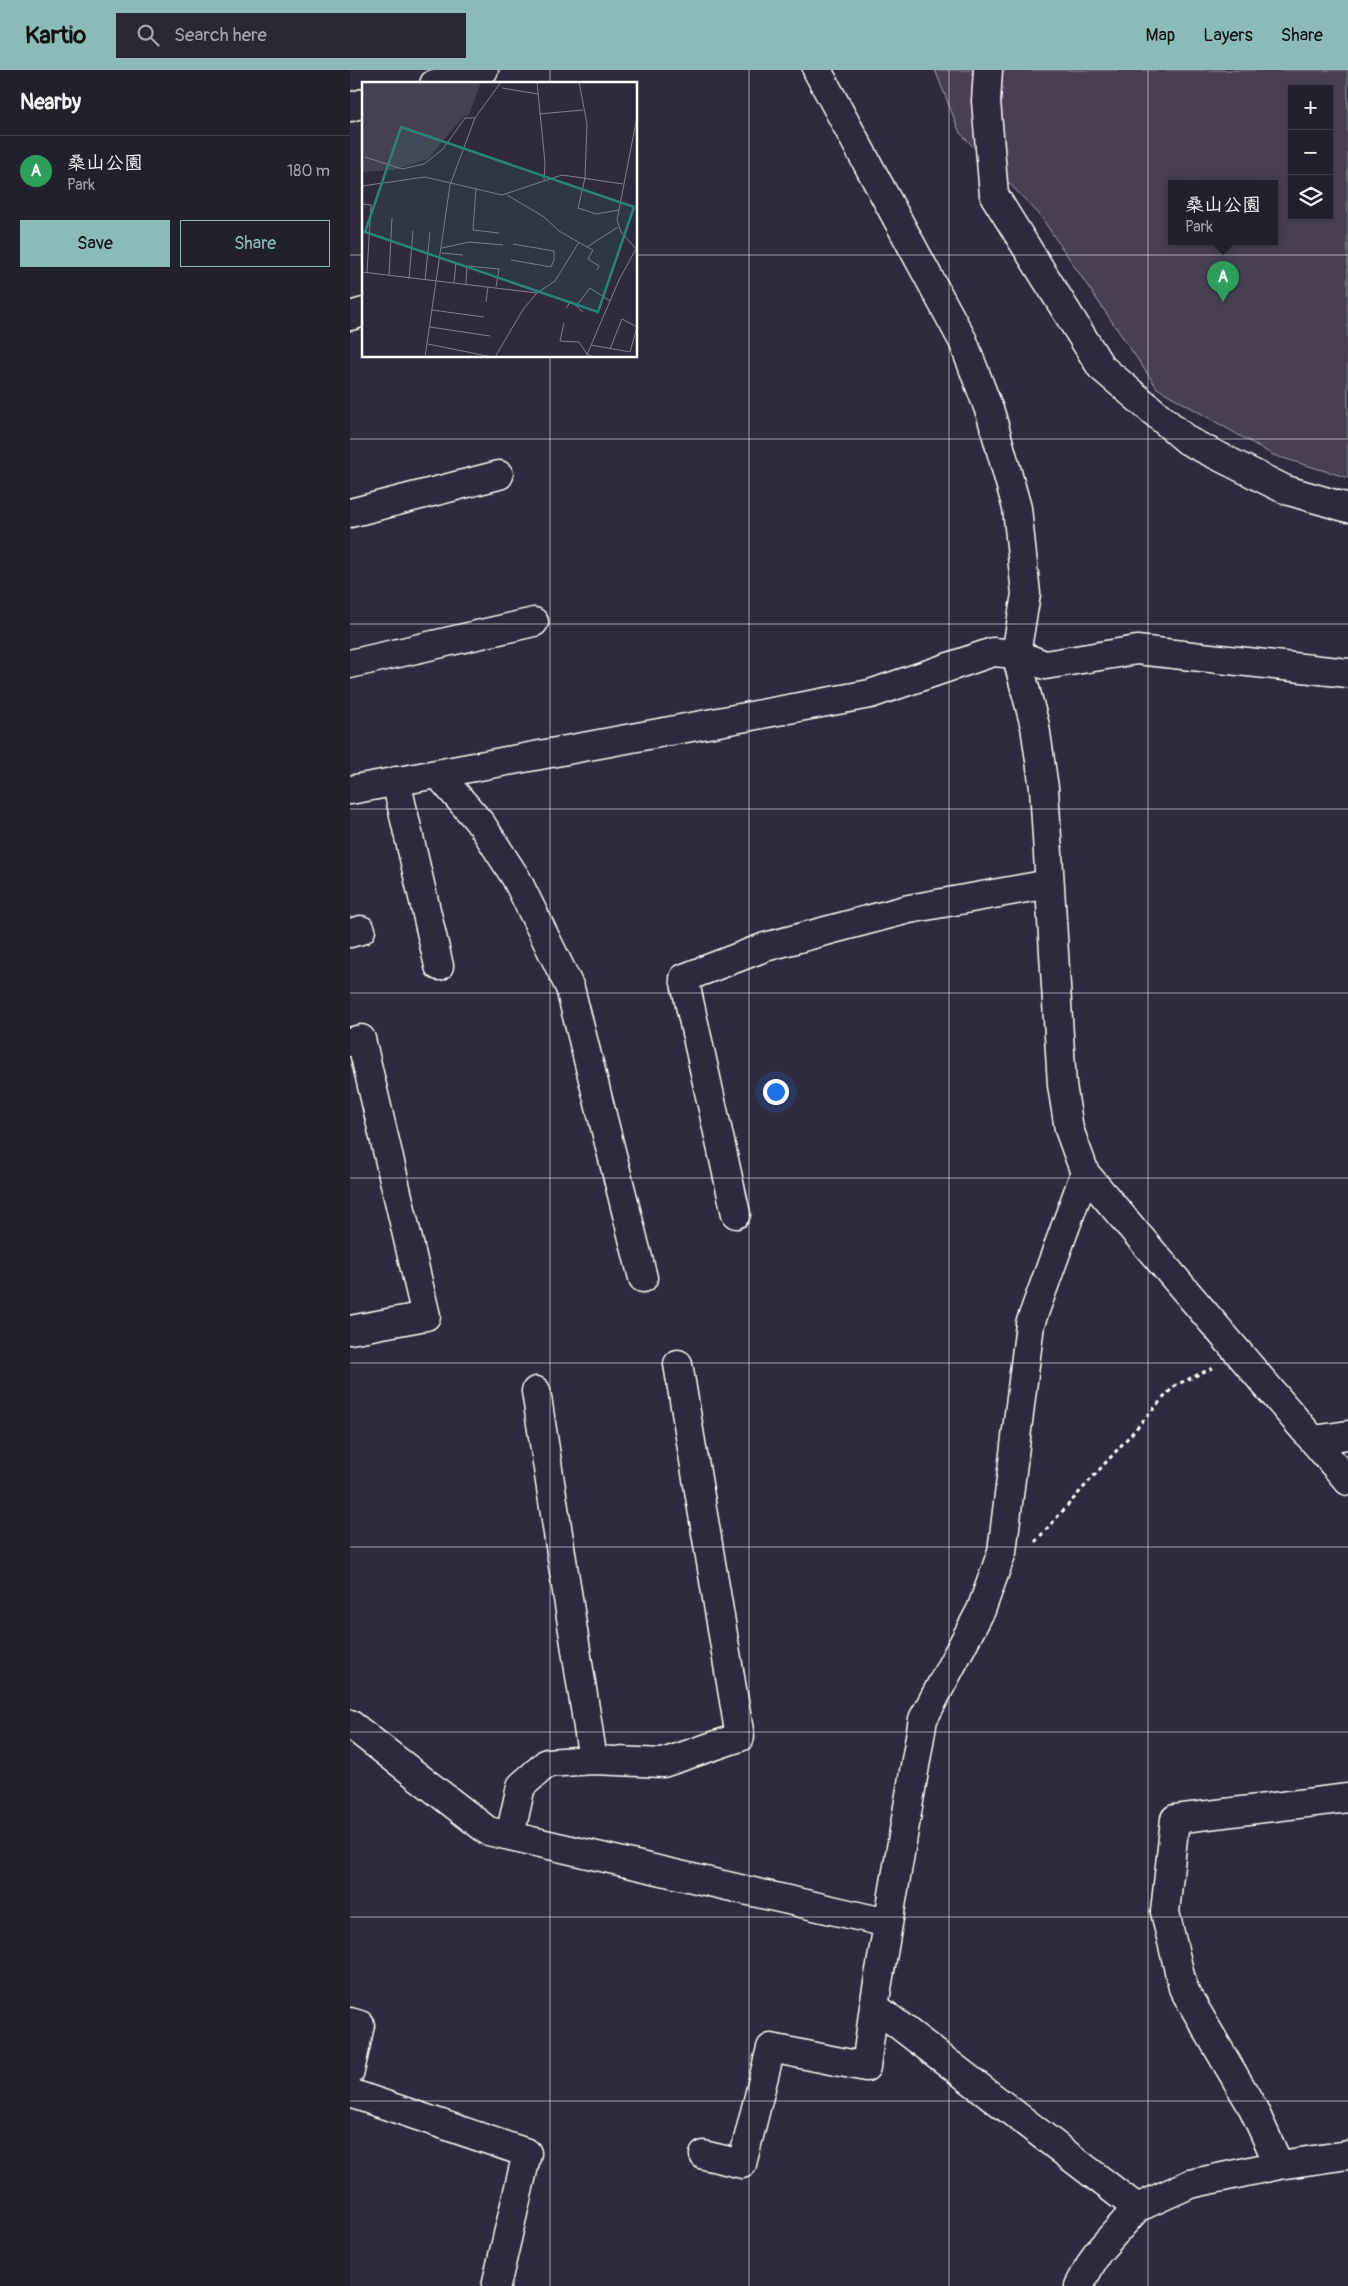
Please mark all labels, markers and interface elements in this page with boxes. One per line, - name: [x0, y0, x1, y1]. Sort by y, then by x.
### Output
- search box: [116, 13, 466, 58]
- text: Kartio: [25, 21, 86, 50]
- icon: search: [134, 21, 162, 49]
- text: Search here: [174, 23, 267, 47]
- text: Map: [1146, 24, 1175, 47]
- text: Layers: [1203, 24, 1253, 47]
- text: Share: [1281, 24, 1323, 47]
- inset map: [362, 82, 638, 358]
- map controls: [1288, 85, 1333, 220]
- button: +: [1288, 85, 1333, 130]
- text: Nearby: [20, 89, 81, 116]
- button: −: [1288, 130, 1333, 175]
- text: 桑山公園: [67, 151, 143, 175]
- text: A: [31, 161, 41, 181]
- text: 180 m: [287, 161, 330, 181]
- text: Park: [67, 175, 95, 195]
- button: layers: [1288, 175, 1333, 220]
- popup: [1168, 180, 1278, 245]
- text: 桑山公園: [1185, 193, 1261, 217]
- text: Park: [1185, 217, 1213, 237]
- button: Save: [20, 220, 170, 267]
- button: Share: [180, 220, 330, 267]
- pin: A: [1207, 261, 1239, 302]
- your location: [763, 1079, 789, 1105]

